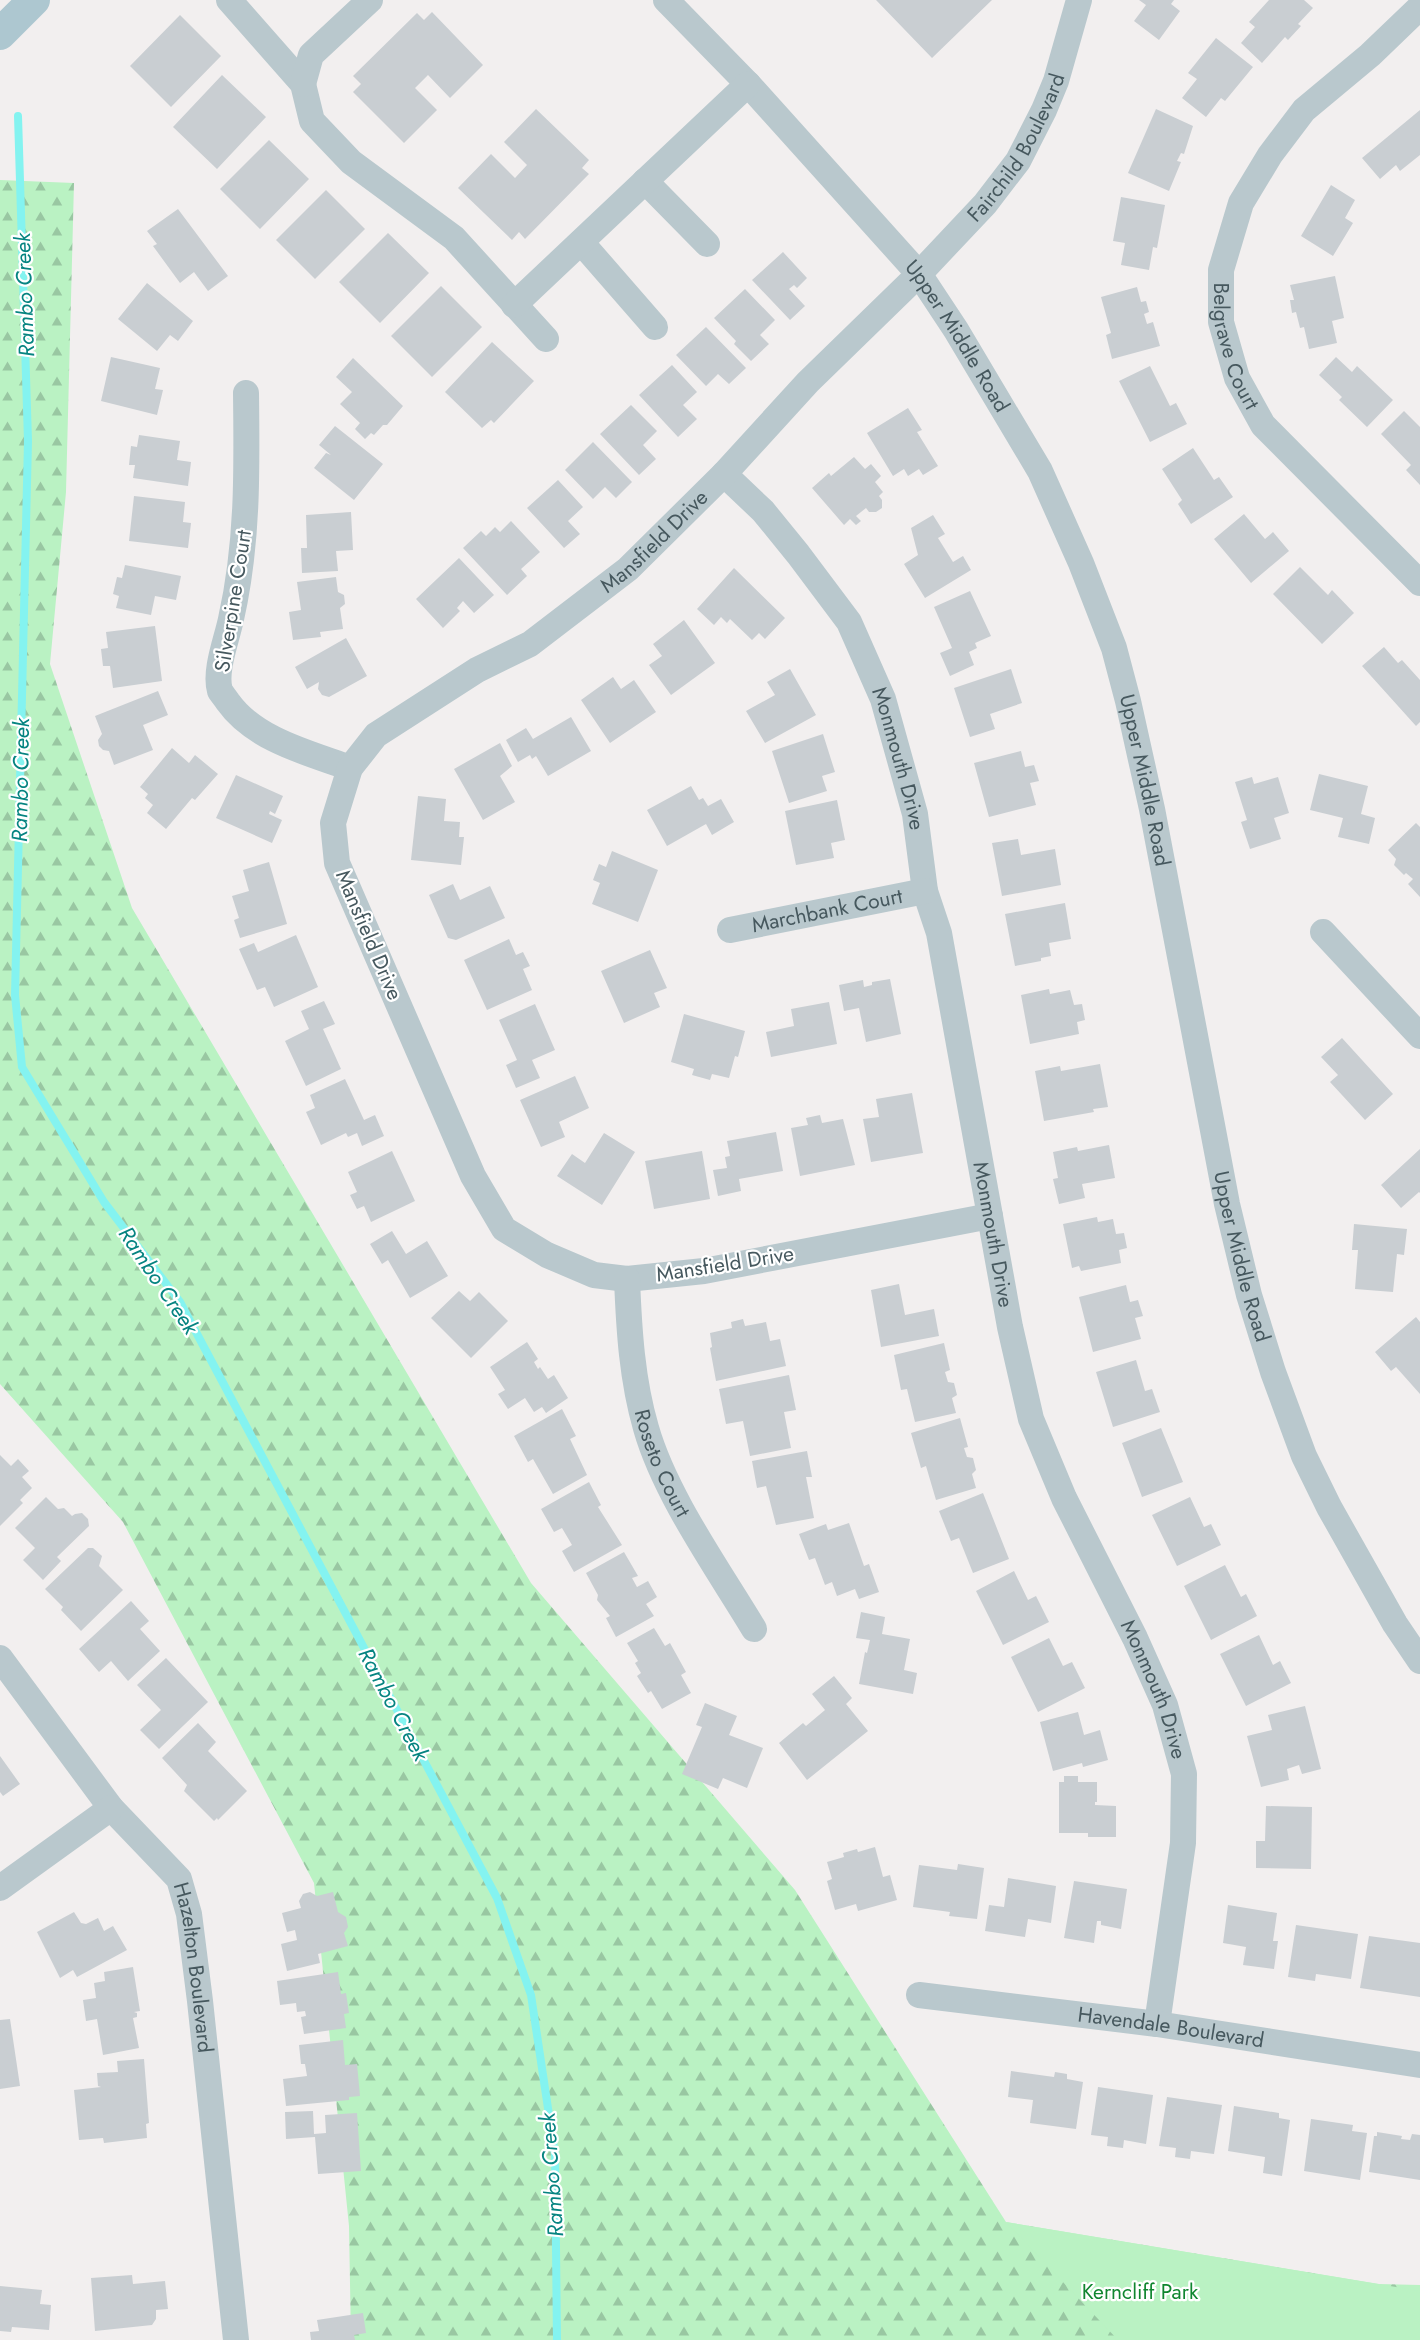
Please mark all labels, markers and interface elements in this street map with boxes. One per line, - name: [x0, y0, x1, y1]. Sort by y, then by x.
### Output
- street label: Fairchild Boulevard: [960, 70, 1072, 229]
- water label: Rambo Creek: [6, 231, 42, 358]
- street label: Upper Middle Road: [898, 253, 1017, 418]
- street label: Belgrave Court: [1206, 282, 1267, 415]
- street label: Mansfield Drive: [594, 483, 715, 600]
- street label: Silverpine Court: [207, 528, 259, 674]
- street label: Monmouth Drive: [864, 682, 932, 832]
- street label: Upper Middle Road: [1112, 691, 1178, 869]
- water label: Rambo Creek: [3, 716, 37, 842]
- street label: Mansfield Drive: [328, 865, 410, 1005]
- street label: Marchbank Court: [749, 881, 905, 940]
- street label: Monmouth Drive: [965, 1159, 1021, 1310]
- street label: Upper Middle Road: [1206, 1169, 1278, 1346]
- water label: Rambo Creek: [111, 1220, 208, 1342]
- street label: Mansfield Drive: [654, 1238, 796, 1290]
- street label: Roseto Court: [627, 1406, 698, 1523]
- street label: Monmouth Drive: [1113, 1615, 1194, 1763]
- water label: Rambo Creek: [351, 1642, 438, 1768]
- street label: Hazelton Boulevard: [166, 1879, 220, 2054]
- street label: Havendale Boulevard: [1076, 1999, 1266, 2055]
- water label: Rambo Creek: [531, 2110, 571, 2238]
- park label: Kerncliff Park: [1082, 2277, 1199, 2307]

